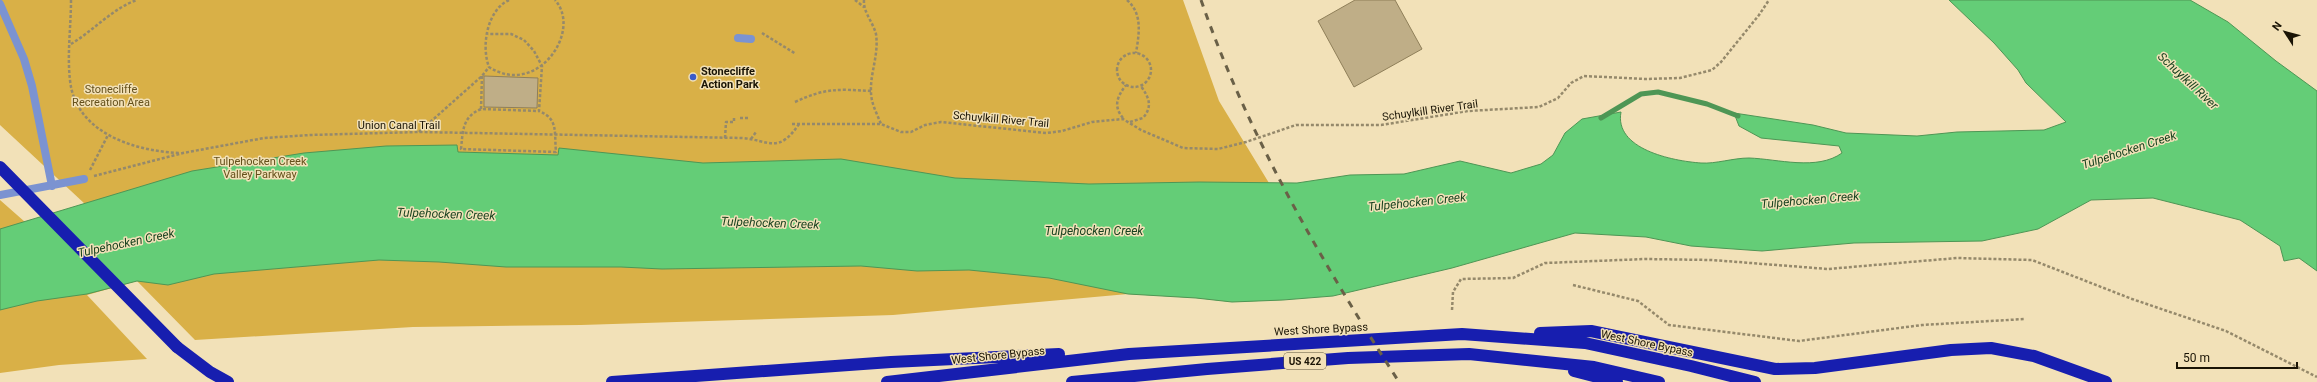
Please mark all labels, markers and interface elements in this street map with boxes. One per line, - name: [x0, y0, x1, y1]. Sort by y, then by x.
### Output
- north arrow: [2265, 12, 2305, 52]
- text: N: [2270, 19, 2285, 33]
- water label: Schuylkill River: [2155, 50, 2222, 113]
- place label: Stonecliffe Action Park: [701, 65, 759, 91]
- marker: Stonecliffe Action Park: [688, 72, 698, 82]
- park label: Stonecliffe Recreation Area: [72, 83, 150, 109]
- street label: Schuylkill River Trail: [1381, 97, 1479, 124]
- street label: Schuylkill River Trail: [952, 109, 1050, 130]
- street label: Union Canal Trail: [358, 119, 440, 132]
- water label: Tulpehocken Creek: [2080, 128, 2179, 172]
- park label: Tulpehocken Creek Valley Parkway: [213, 155, 307, 181]
- water label: Tulpehocken Creek: [1760, 189, 1861, 211]
- water label: Tulpehocken Creek: [1367, 190, 1468, 214]
- water label: Tulpehocken Creek: [397, 205, 497, 223]
- water label: Tulpehocken Creek: [721, 214, 821, 232]
- water label: Tulpehocken Creek: [1045, 224, 1144, 238]
- water label: Tulpehocken Creek: [76, 226, 177, 260]
- street label: West Shore Bypass: [1274, 321, 1369, 338]
- street label: West Shore Bypass: [1600, 327, 1695, 360]
- street label: West Shore Bypass: [951, 344, 1046, 367]
- scale bar: [2177, 344, 2297, 370]
- text: 50 m: [2183, 351, 2210, 365]
- road number: US 422: [1284, 353, 1326, 369]

